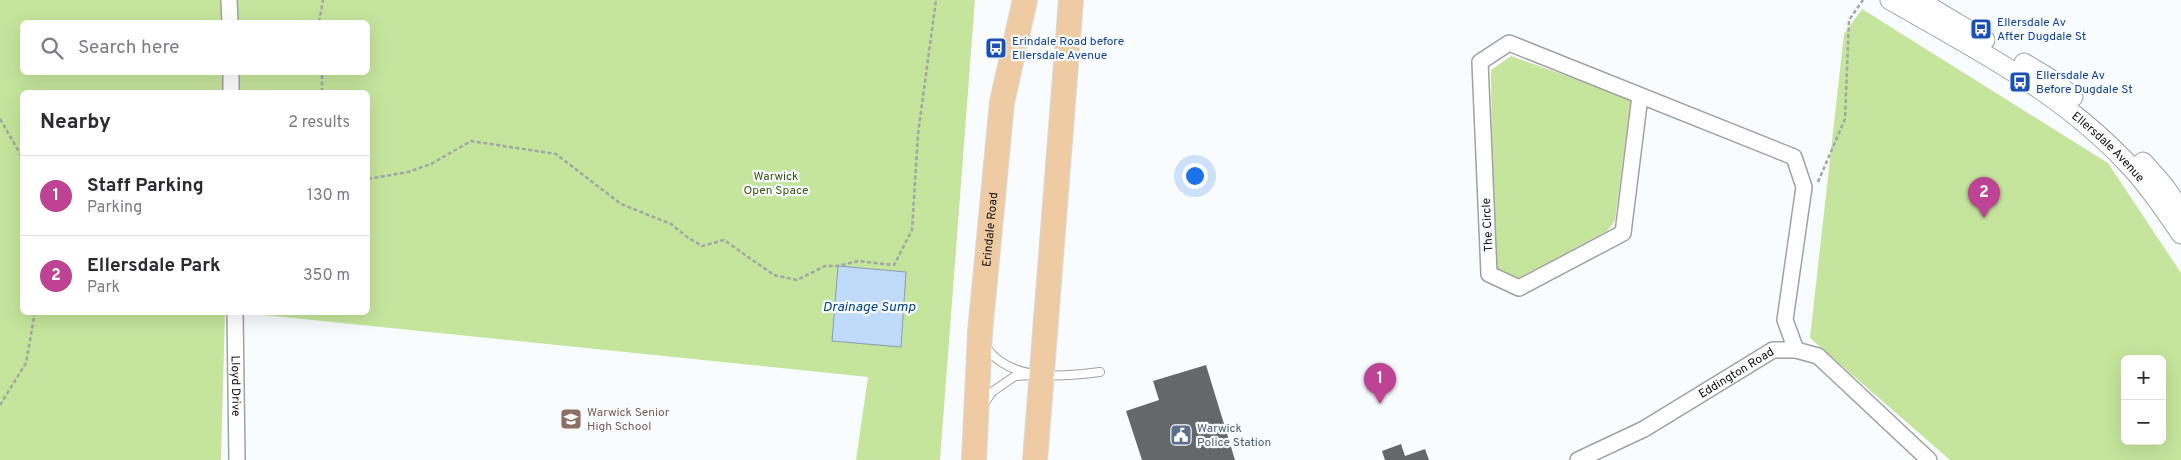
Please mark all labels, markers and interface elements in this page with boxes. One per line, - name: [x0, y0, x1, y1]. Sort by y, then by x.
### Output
- place label: Ellersdale Av After Dugdale St: [1997, 15, 2086, 45]
- bus stop icon: Ellersdale Av After Dugdale St: [1969, 17, 1993, 41]
- search box: [20, 20, 370, 75]
- icon: search: [38, 34, 66, 62]
- place label: Erindale Road before Ellersdale Avenue: [1012, 34, 1124, 64]
- text: Search here: [78, 36, 180, 60]
- bus stop icon: Erindale Road before Ellersdale Avenue: [984, 36, 1008, 60]
- place label: Ellersdale Av Before Dugdale St: [2036, 68, 2133, 98]
- bus stop icon: Ellersdale Av Before Dugdale St: [2008, 70, 2032, 94]
- text: Nearby: [40, 109, 111, 136]
- street label: Ellersdale Avenue: [2068, 109, 2148, 186]
- text: 2 results: [288, 113, 350, 133]
- your location: [1182, 163, 1208, 189]
- park label: Warwick Open Space: [743, 169, 809, 199]
- text: Staff Parking: [87, 174, 204, 198]
- pin: 2: [1968, 177, 2000, 218]
- text: 1: [53, 186, 59, 206]
- text: 130 m: [307, 186, 350, 206]
- street label: Erindale Road: [979, 192, 1002, 268]
- text: Parking: [87, 198, 142, 218]
- street label: The Circle: [1479, 198, 1497, 252]
- text: Ellersdale Park: [87, 254, 221, 278]
- text: 2: [51, 266, 61, 286]
- text: 350 m: [303, 266, 350, 286]
- text: Park: [87, 278, 120, 298]
- water label: Drainage Sump: [823, 299, 916, 316]
- street label: Eddington Road: [1696, 344, 1777, 403]
- street label: Lloyd Drive: [227, 355, 243, 417]
- map controls: [2121, 355, 2166, 445]
- button: +: [2121, 355, 2166, 400]
- pin: 1: [1364, 363, 1396, 404]
- button: −: [2121, 400, 2166, 445]
- place label: Warwick Senior High School: [587, 405, 670, 435]
- school or university icon: Warwick Senior High School: [559, 407, 583, 431]
- place label: Warwick Police Station: [1197, 421, 1271, 451]
- public building icon: Warwick Police Station: [1169, 423, 1193, 447]

